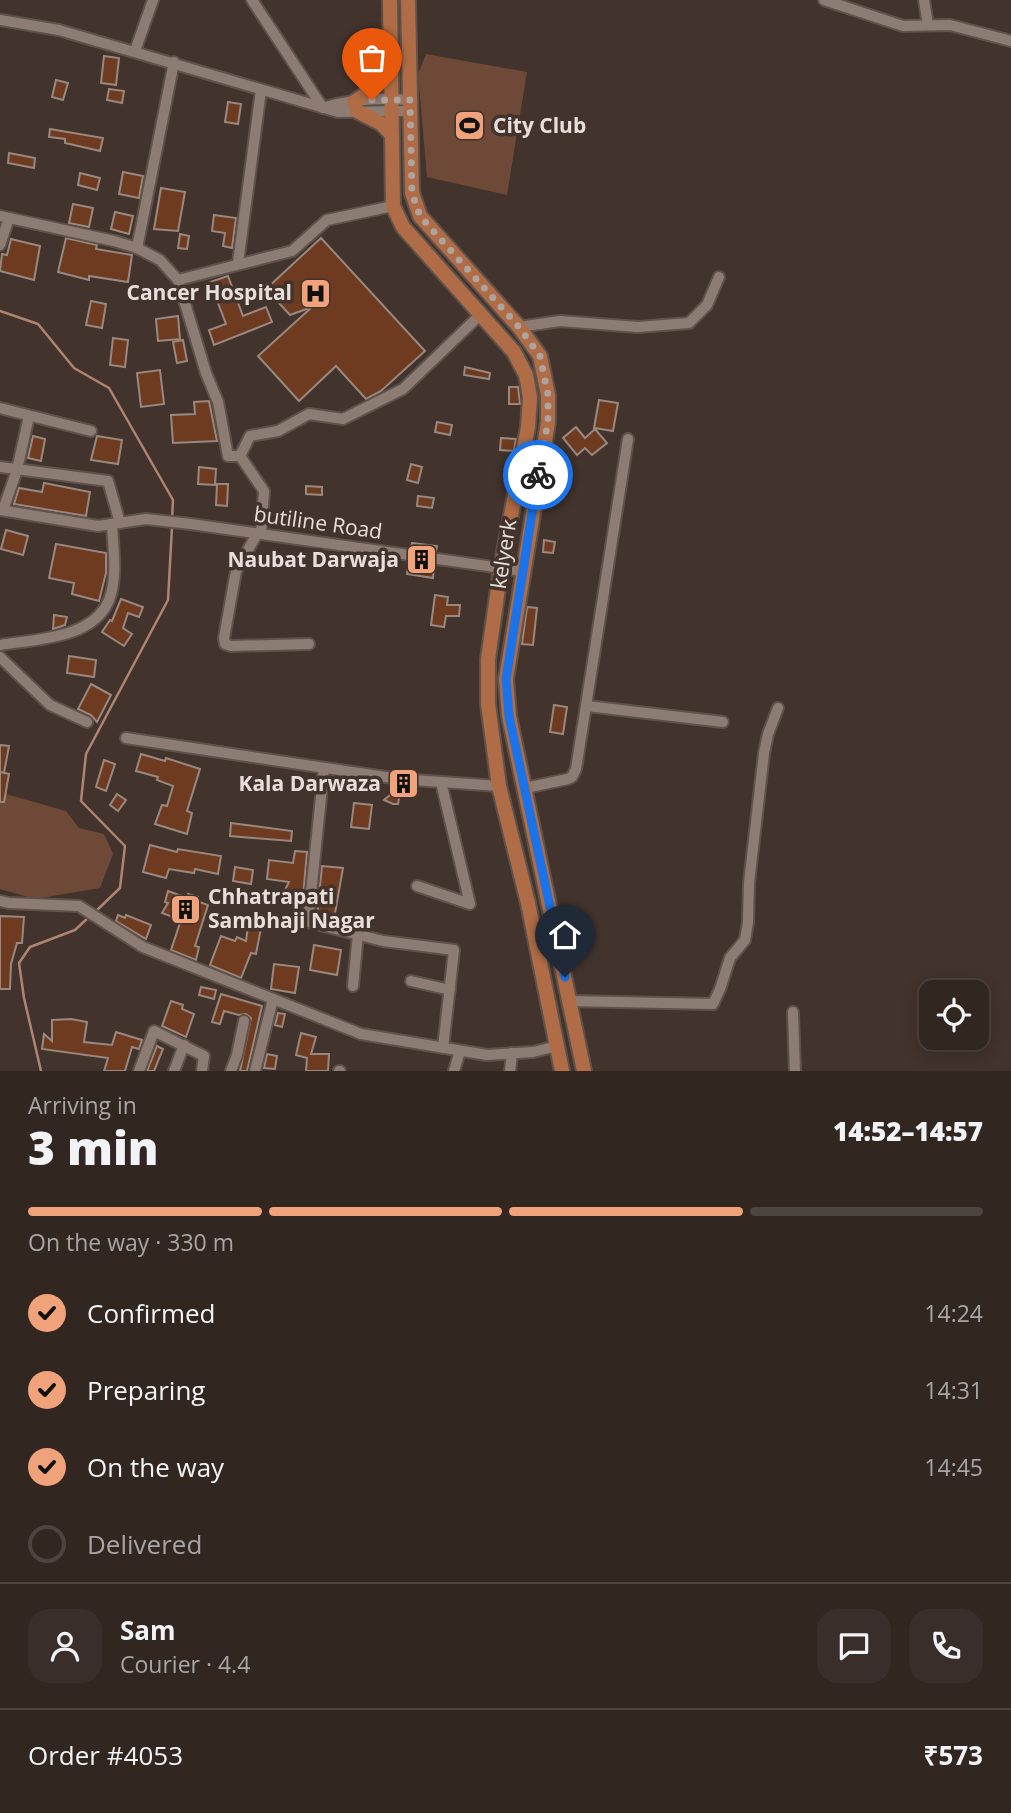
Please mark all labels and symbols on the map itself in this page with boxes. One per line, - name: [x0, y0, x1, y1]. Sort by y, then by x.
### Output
- pin: [342, 28, 402, 100]
- sports icon: City Club: [453, 109, 487, 143]
- place label: City Club: [493, 111, 586, 139]
- hospital icon: Cancer Hospital: [298, 276, 332, 310]
- place label: Cancer Hospital: [127, 278, 292, 306]
- courier: [503, 440, 573, 510]
- street label: butiline Road: [252, 499, 384, 545]
- street label: kelyerk: [484, 517, 522, 591]
- building icon: Naubat Darwaja: [405, 543, 439, 577]
- place label: Naubat Darwaja: [227, 545, 399, 573]
- building icon: Kala Darwaza: [387, 767, 421, 801]
- place label: Kala Darwaza: [238, 769, 381, 797]
- place label: Chhatrapati Sambhaji Nagar: [208, 882, 375, 934]
- building icon: Chhatrapati Sambhaji Nagar: [168, 892, 202, 926]
- pin: [535, 905, 595, 977]

